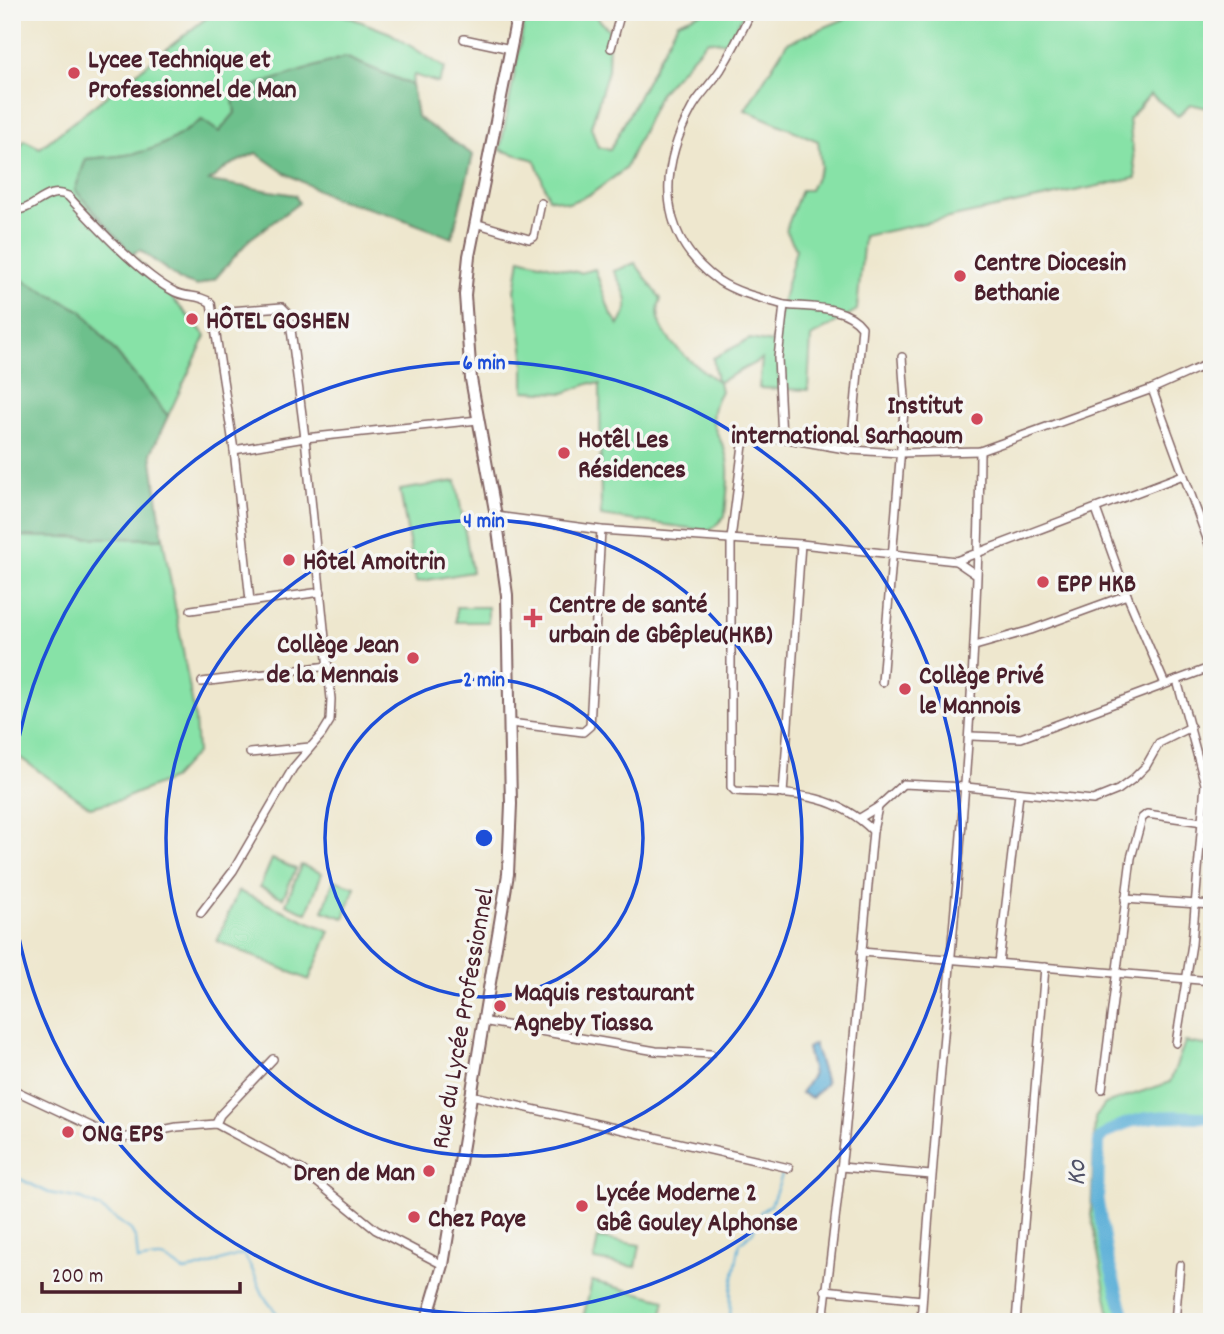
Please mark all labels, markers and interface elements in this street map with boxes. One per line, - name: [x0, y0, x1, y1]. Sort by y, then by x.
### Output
- place label: Lycee Technique et Professionnel de Man: [88, 43, 296, 110]
- marker: Lycee Technique et Professionnel de Man: [66, 65, 82, 81]
- place label: Centre Diocesin Bethanie: [974, 246, 1126, 313]
- marker: Centre Diocesin Bethanie: [952, 268, 968, 284]
- place label: HÔTEL GOSHEN: [206, 304, 350, 341]
- marker: HÔTEL GOSHEN: [184, 311, 200, 327]
- text: 6 min: [462, 350, 506, 380]
- place label: Institut international Sarhaoum: [731, 389, 963, 456]
- marker: Institut international Sarhaoum: [969, 411, 985, 427]
- place label: Hotêl Les Résidences: [578, 423, 686, 490]
- marker: Hotêl Les Résidences: [556, 445, 572, 461]
- text: 4 min: [463, 508, 505, 538]
- place label: Hôtel Amoitrin: [303, 545, 445, 582]
- marker: Hôtel Amoitrin: [281, 552, 297, 568]
- place label: EPP HKB: [1057, 567, 1136, 604]
- marker: EPP HKB: [1035, 574, 1051, 590]
- place label: Centre de santé urbain de Gbêpleu(HKB): [549, 588, 773, 655]
- marker: Centre de santé urbain de Gbêpleu(HKB): [523, 608, 543, 628]
- place label: Collège Jean de la Mennais: [266, 628, 399, 695]
- marker: Collège Jean de la Mennais: [405, 650, 421, 666]
- place label: Collège Privé le Mannois: [919, 659, 1044, 726]
- text: 2 min: [463, 667, 505, 697]
- marker: Collège Privé le Mannois: [897, 681, 913, 697]
- centre of rings: [472, 826, 496, 850]
- street label: Rue du Lycée Professionnel: [423, 885, 506, 1152]
- place label: Maquis restaurant Agneby Tiassa: [514, 976, 695, 1043]
- marker: Maquis restaurant Agneby Tiassa: [492, 998, 508, 1014]
- place label: ONG EPS: [82, 1117, 164, 1154]
- marker: ONG EPS: [60, 1124, 76, 1140]
- place label: Dren de Man: [294, 1156, 415, 1193]
- water label: Ko: [1059, 1159, 1099, 1186]
- marker: Dren de Man: [421, 1163, 437, 1179]
- place label: Lycée Moderne 2 Gbê Gouley Alphonse: [596, 1176, 798, 1243]
- marker: Lycée Moderne 2 Gbê Gouley Alphonse: [574, 1198, 590, 1214]
- place label: Chez Paye: [428, 1202, 526, 1239]
- marker: Chez Paye: [406, 1209, 422, 1225]
- scale bar: [42, 1250, 240, 1294]
- text: 200 m: [52, 1263, 103, 1293]

